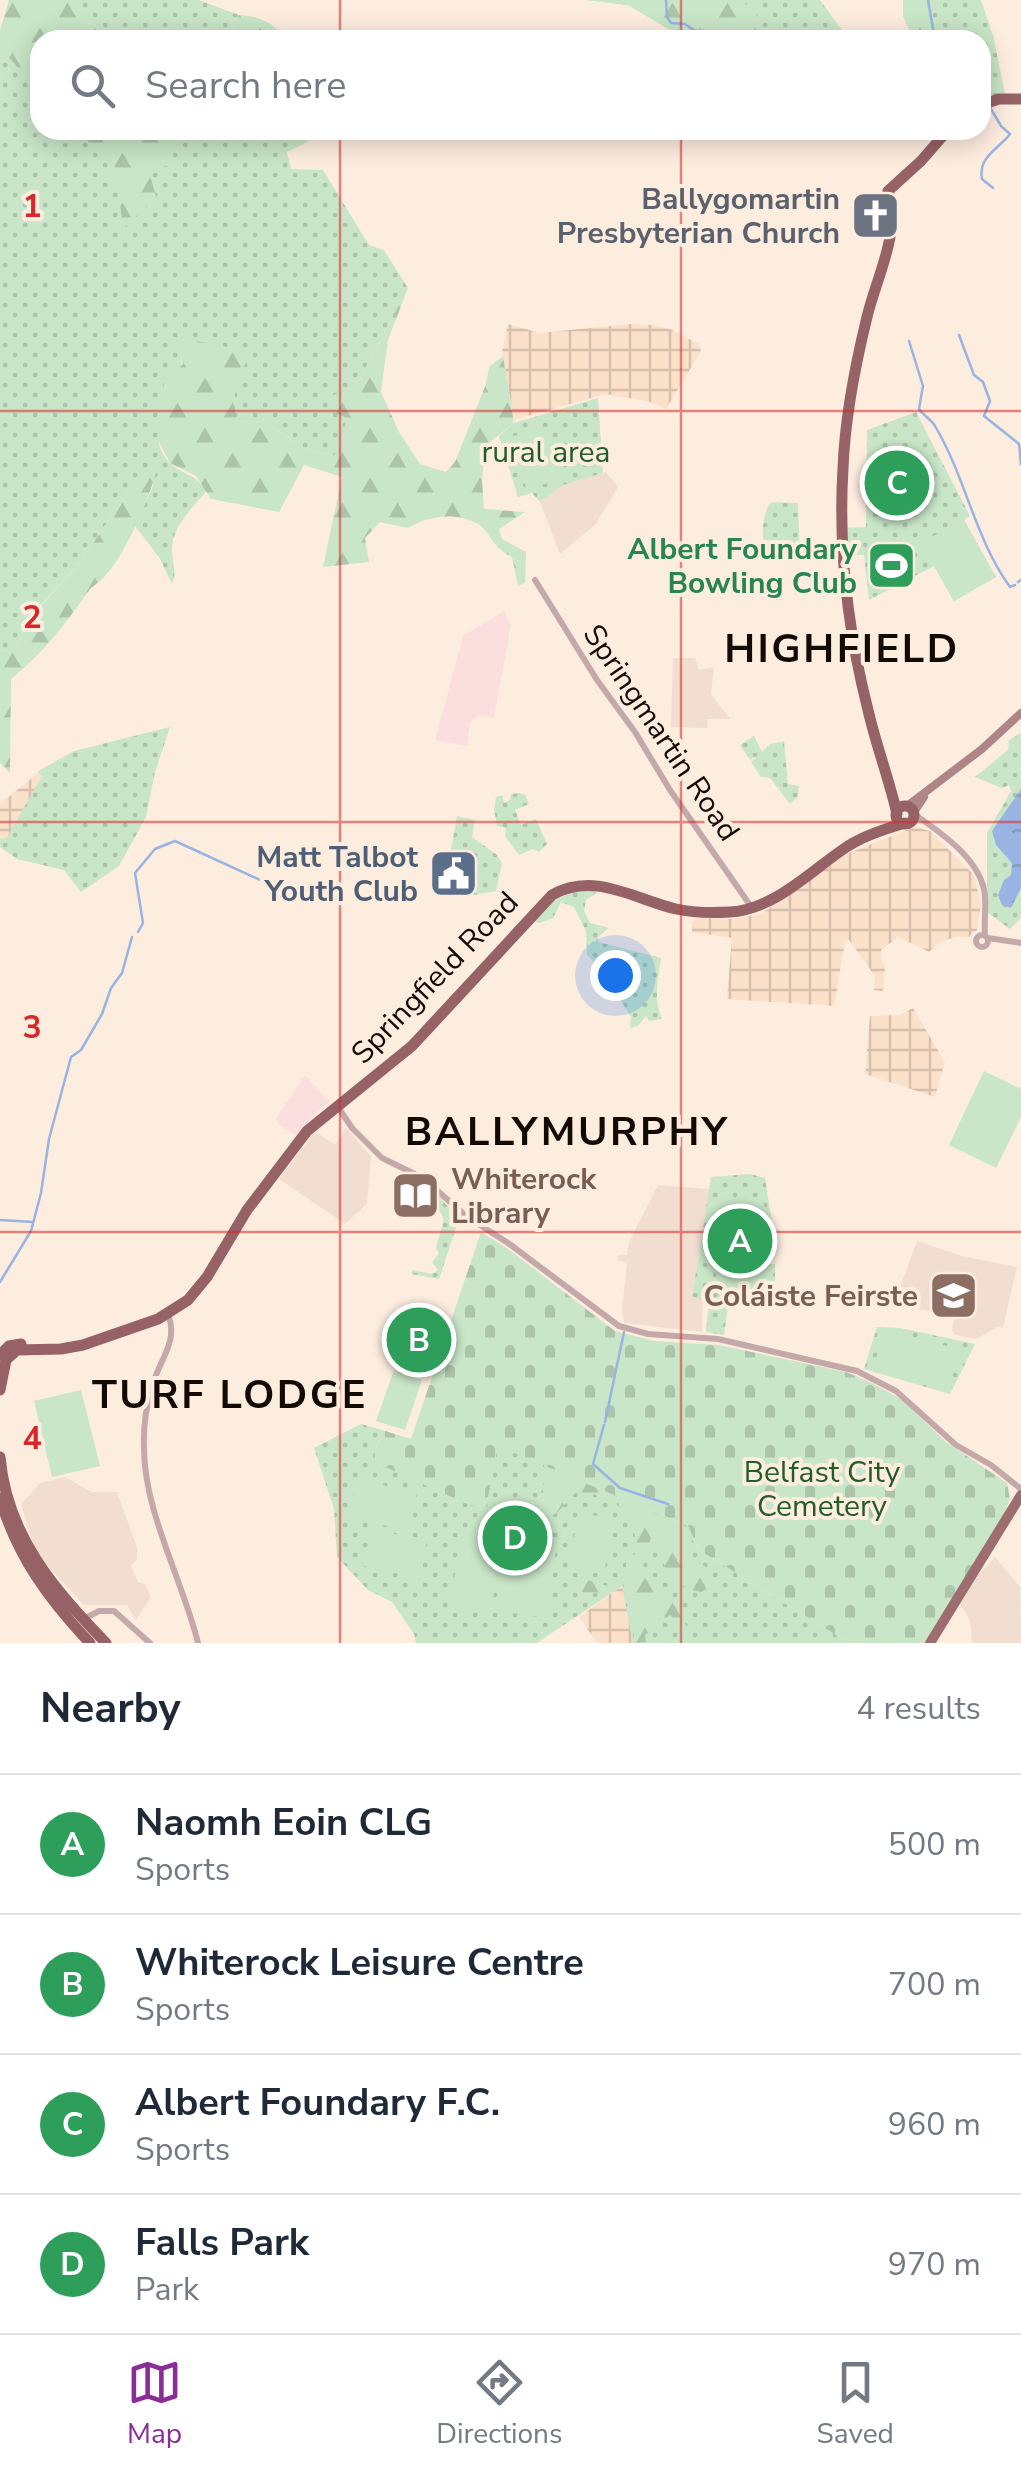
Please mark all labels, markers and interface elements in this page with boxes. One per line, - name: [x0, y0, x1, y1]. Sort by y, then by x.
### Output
- search box: [30, 30, 991, 140]
- icon: search: [65, 58, 120, 113]
- text: Search here: [145, 60, 346, 111]
- place label: Ballygomartin Presbyterian Church: [557, 179, 840, 254]
- text: 1: [22, 185, 42, 228]
- church icon: Ballygomartin Presbyterian Church: [849, 190, 901, 242]
- park label: rural area: [482, 432, 610, 473]
- pin: C: [864, 446, 930, 520]
- place label: Albert Foundary Bowling Club: [627, 529, 857, 604]
- sports icon: Albert Foundary Bowling Club: [866, 540, 918, 592]
- text: 2: [22, 596, 42, 639]
- street label: Springmartin Road: [573, 617, 749, 849]
- district label: HIGHFIELD: [724, 622, 960, 676]
- place label: Matt Talbot Youth Club: [256, 837, 418, 912]
- public building icon: Matt Talbot Youth Club: [427, 848, 479, 900]
- street label: Springfield Road: [342, 883, 528, 1073]
- your location: [590, 950, 641, 1001]
- text: 3: [22, 1006, 42, 1049]
- district label: BALLYMURPHY: [405, 1105, 729, 1159]
- place label: Whiterock Library: [451, 1159, 597, 1234]
- library icon: Whiterock Library: [390, 1170, 442, 1222]
- pin: A: [708, 1204, 772, 1278]
- school or university icon: Coláiste Feirste: [927, 1270, 979, 1322]
- place label: Coláiste Feirste: [704, 1276, 918, 1317]
- pin: B: [386, 1302, 452, 1378]
- district label: TURF LODGE: [92, 1368, 368, 1422]
- text: 4: [22, 1417, 42, 1460]
- park label: Belfast City Cemetery: [744, 1452, 901, 1527]
- pin: D: [482, 1500, 548, 1576]
- text: Nearby: [40, 1680, 181, 1737]
- text: 4 results: [856, 1687, 981, 1730]
- text: Naomh Eoin CLG: [135, 1797, 432, 1848]
- text: A: [61, 1823, 84, 1866]
- text: 500 m: [888, 1823, 981, 1866]
- text: Sports: [135, 1848, 230, 1891]
- text: Whiterock Leisure Centre: [135, 1937, 584, 1988]
- text: B: [61, 1963, 84, 2006]
- text: 700 m: [888, 1963, 981, 2006]
- text: Sports: [135, 1988, 230, 2031]
- text: Albert Foundary F.C.: [135, 2077, 500, 2128]
- text: C: [62, 2103, 83, 2146]
- text: 960 m: [888, 2103, 981, 2146]
- text: Sports: [135, 2128, 230, 2171]
- text: Falls Park: [135, 2217, 309, 2268]
- text: D: [60, 2243, 85, 2286]
- text: 970 m: [888, 2243, 981, 2286]
- text: Park: [135, 2268, 199, 2311]
- tab: Map: [127, 2355, 182, 2453]
- tab: Directions: [436, 2355, 562, 2453]
- tab: Saved: [817, 2355, 894, 2453]

